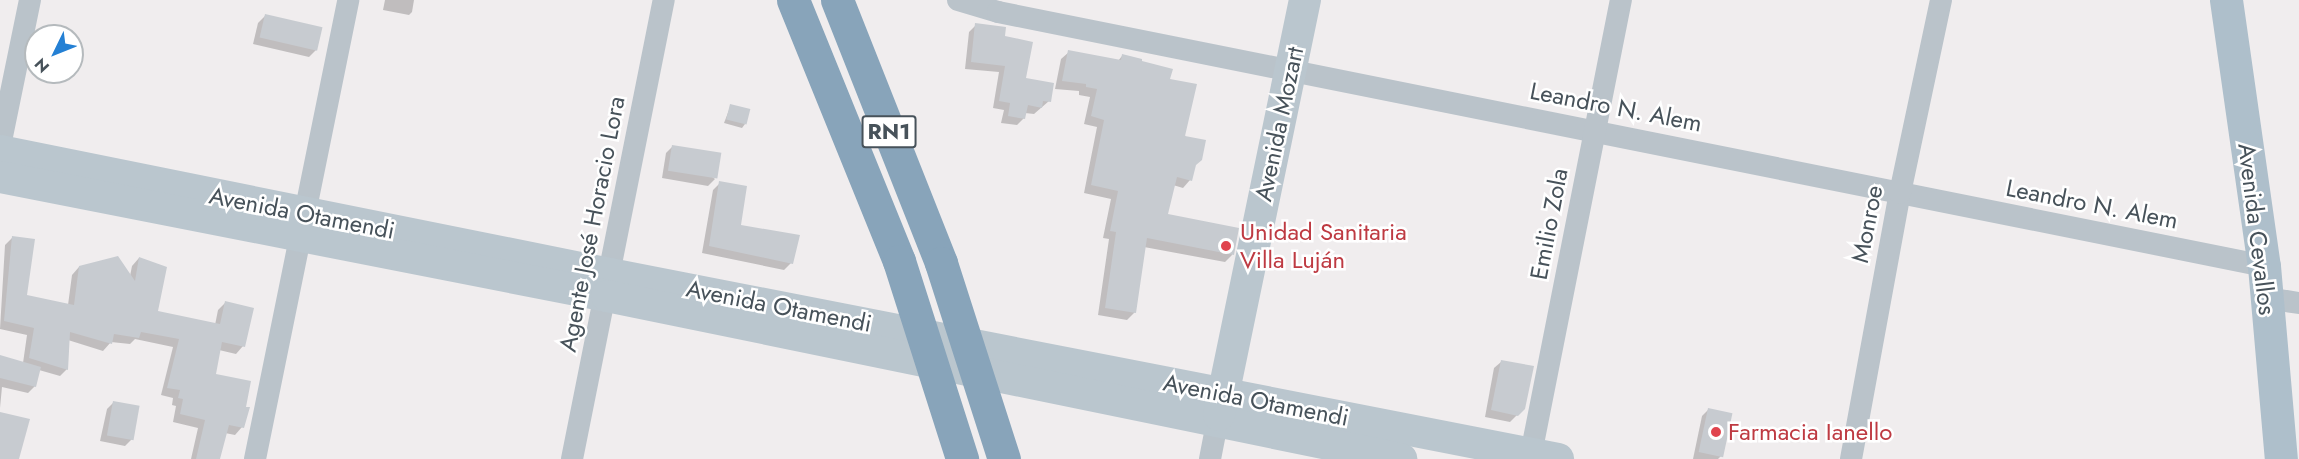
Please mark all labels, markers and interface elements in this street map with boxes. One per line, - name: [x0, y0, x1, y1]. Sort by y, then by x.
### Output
- north arrow: [24, 24, 84, 84]
- street label: Avenida Mozart: [1249, 44, 1309, 204]
- text: N: [29, 53, 55, 78]
- street label: Leandro N. Alem: [1528, 76, 1704, 138]
- street label: Agente José Horacio Lora: [553, 94, 631, 354]
- road number: RN1: [860, 113, 918, 151]
- street label: Avenida Cevallos: [2232, 141, 2282, 317]
- street label: Emilio Zola: [1524, 166, 1574, 282]
- street label: Leandro N. Alem: [2004, 173, 2180, 235]
- street label: Avenida Otamendi: [207, 181, 397, 245]
- street label: Monroe: [1845, 183, 1889, 265]
- place label: Unidad Sanitaria Villa Luján: [1240, 218, 1407, 274]
- marker: Unidad Sanitaria Villa Luján: [1217, 237, 1235, 255]
- street label: Avenida Otamendi: [684, 274, 874, 338]
- street label: Avenida Otamendi: [1161, 368, 1351, 432]
- place label: Farmacia Ianello: [1728, 418, 1892, 446]
- marker: Farmacia Ianello: [1709, 425, 1723, 439]

